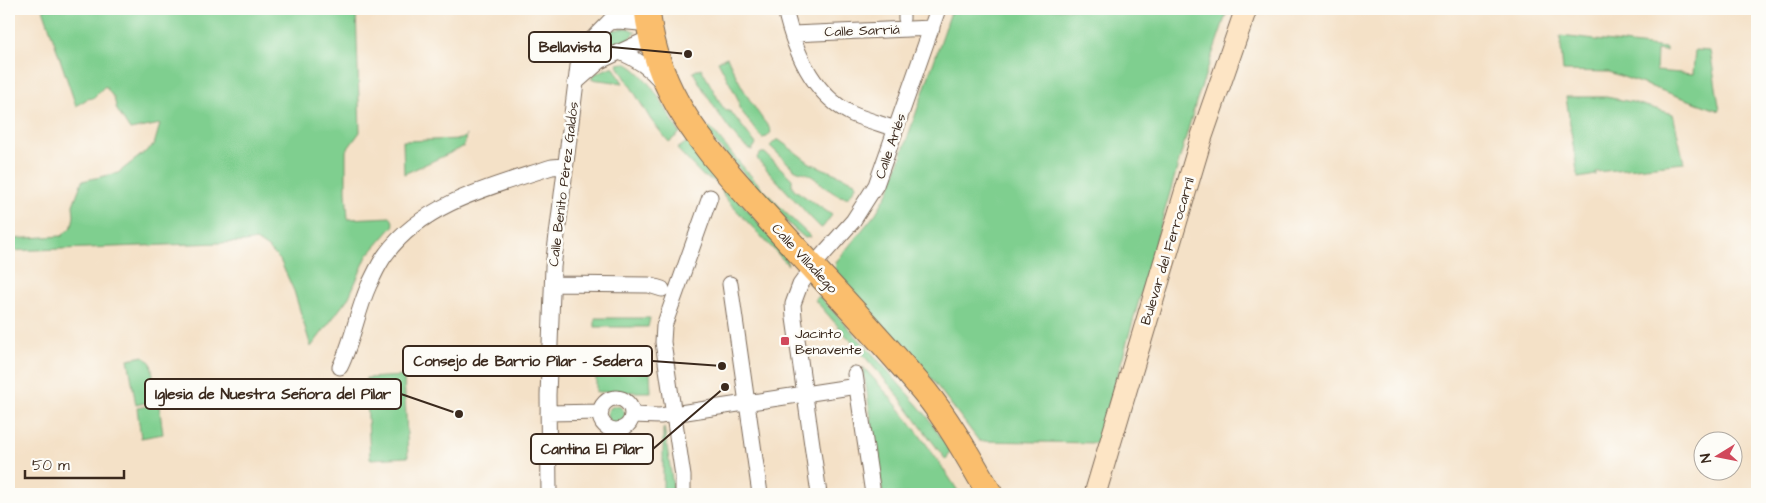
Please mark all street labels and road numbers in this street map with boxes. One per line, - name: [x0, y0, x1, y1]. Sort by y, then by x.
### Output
- street label: Calle Sarriá: [824, 20, 900, 42]
- street label: Calle Benito Pérez Galdós: [544, 101, 584, 268]
- street label: Calle Arlés: [870, 111, 911, 182]
- street label: Bulevar del Ferrocarril: [1136, 175, 1200, 328]
- street label: Calle Villadiego: [767, 219, 842, 298]

